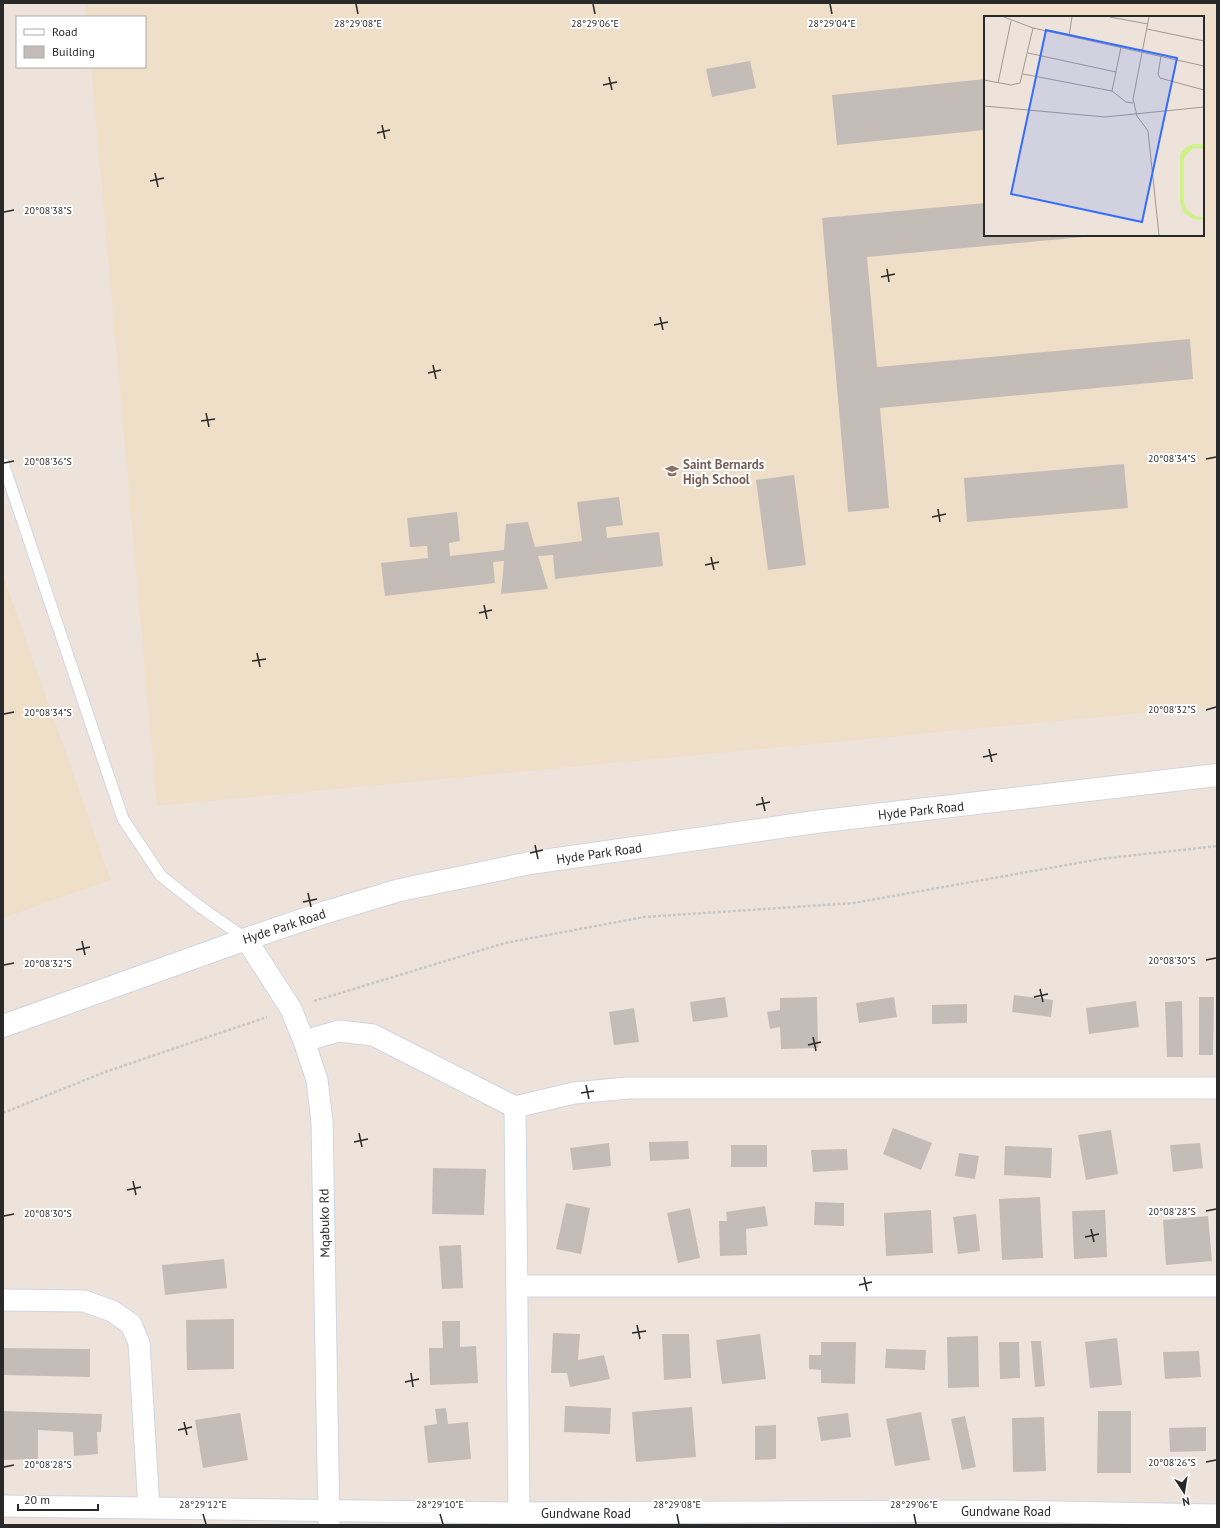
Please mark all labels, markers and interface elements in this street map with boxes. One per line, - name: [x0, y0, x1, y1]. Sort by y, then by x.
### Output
- legend: [16, 16, 146, 68]
- inset map: [984, 16, 1204, 236]
- text: 28°29'08"E: [334, 17, 382, 30]
- text: 28°29'06"E: [571, 17, 619, 30]
- text: 28°29'04"E: [808, 17, 856, 30]
- text: Road: [52, 24, 77, 39]
- text: Building: [52, 44, 95, 59]
- text: 20°08'38"S: [24, 204, 72, 217]
- text: 20°08'34"S: [1148, 452, 1196, 465]
- text: 20°08'36"S: [24, 455, 72, 468]
- place label: Saint Bernards High School: [683, 456, 765, 488]
- school or university icon: Saint Bernards High School: [664, 463, 680, 479]
- text: 20°08'32"S: [1148, 703, 1196, 716]
- text: 20°08'34"S: [24, 706, 72, 719]
- street label: Hyde Park Road: [877, 798, 965, 823]
- street label: Hyde Park Road: [555, 839, 643, 868]
- street label: Hyde Park Road: [240, 905, 328, 948]
- text: 20°08'30"S: [1148, 954, 1196, 967]
- text: 20°08'32"S: [24, 957, 72, 970]
- street label: Mqabuko Rd: [315, 1188, 334, 1258]
- text: 20°08'28"S: [1148, 1205, 1196, 1218]
- text: 20°08'30"S: [24, 1207, 72, 1220]
- text: 20°08'26"S: [1148, 1456, 1196, 1469]
- text: 20°08'28"S: [24, 1458, 72, 1471]
- north arrow: [1164, 1472, 1204, 1512]
- scale bar: [18, 1486, 98, 1512]
- text: 20 m: [24, 1492, 50, 1507]
- text: N: [1181, 1494, 1191, 1509]
- text: 28°29'12"E: [179, 1498, 227, 1511]
- text: 28°29'10"E: [416, 1498, 464, 1511]
- text: 28°29'08"E: [653, 1498, 701, 1511]
- text: 28°29'06"E: [890, 1498, 938, 1511]
- street label: Gundwane Road: [961, 1503, 1051, 1520]
- street label: Gundwane Road: [541, 1505, 631, 1522]

